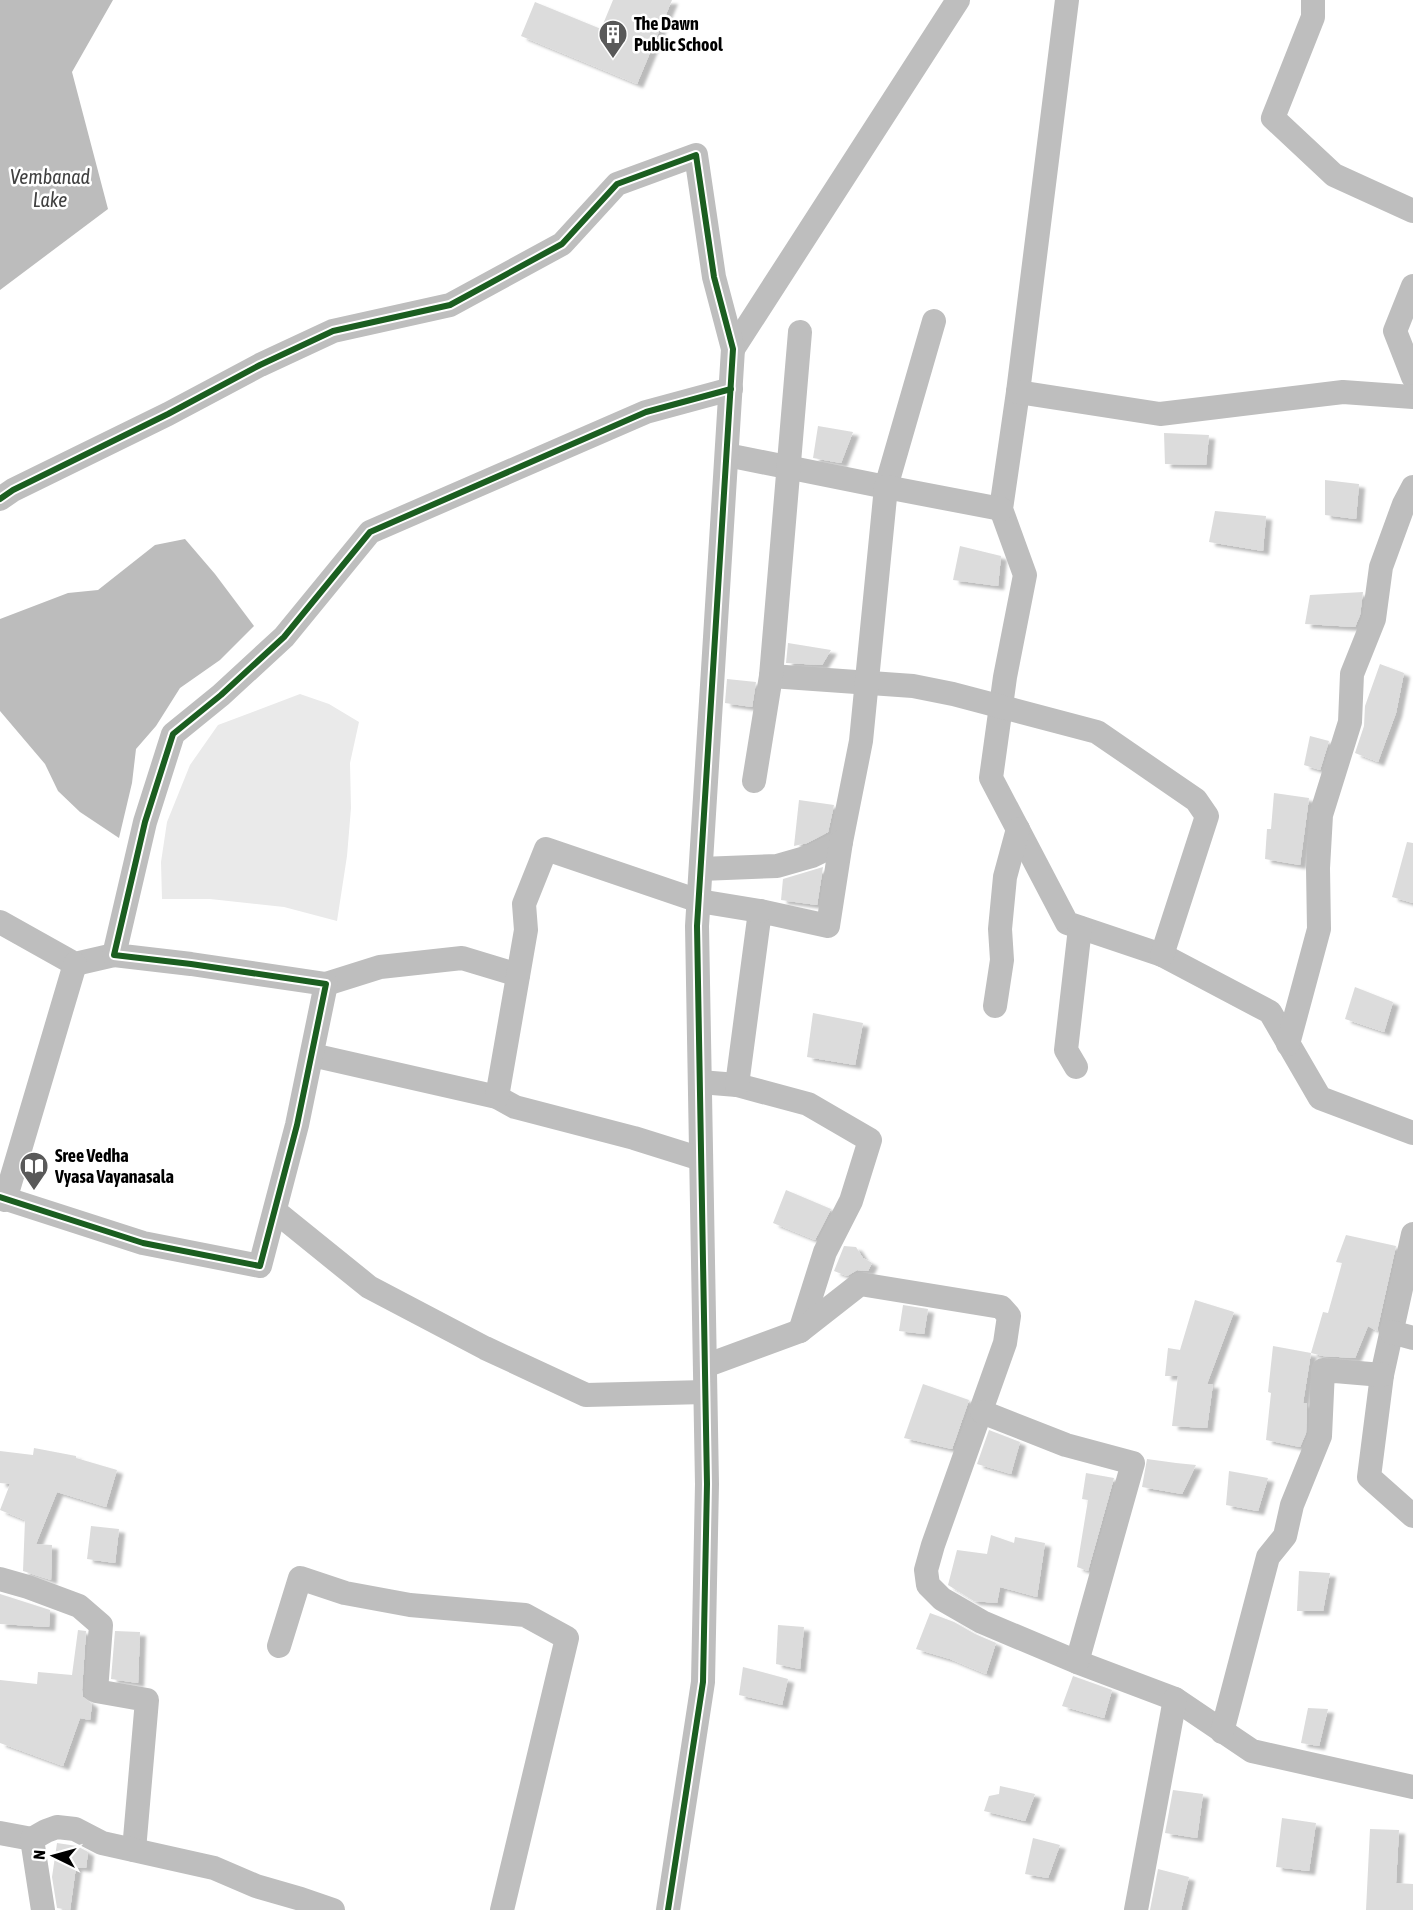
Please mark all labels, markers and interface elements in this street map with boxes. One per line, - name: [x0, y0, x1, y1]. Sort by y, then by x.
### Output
- place label: The Dawn Public School: [634, 13, 723, 55]
- building icon: The Dawn Public School: [597, 18, 629, 60]
- water label: Vembanad Lake: [10, 165, 90, 211]
- place label: Sree Vedha Vyasa Vayanasala: [54, 1145, 174, 1187]
- library icon: Sree Vedha Vyasa Vayanasala: [18, 1150, 50, 1192]
- north arrow: [24, 1826, 84, 1886]
- text: N: [30, 1849, 48, 1860]

